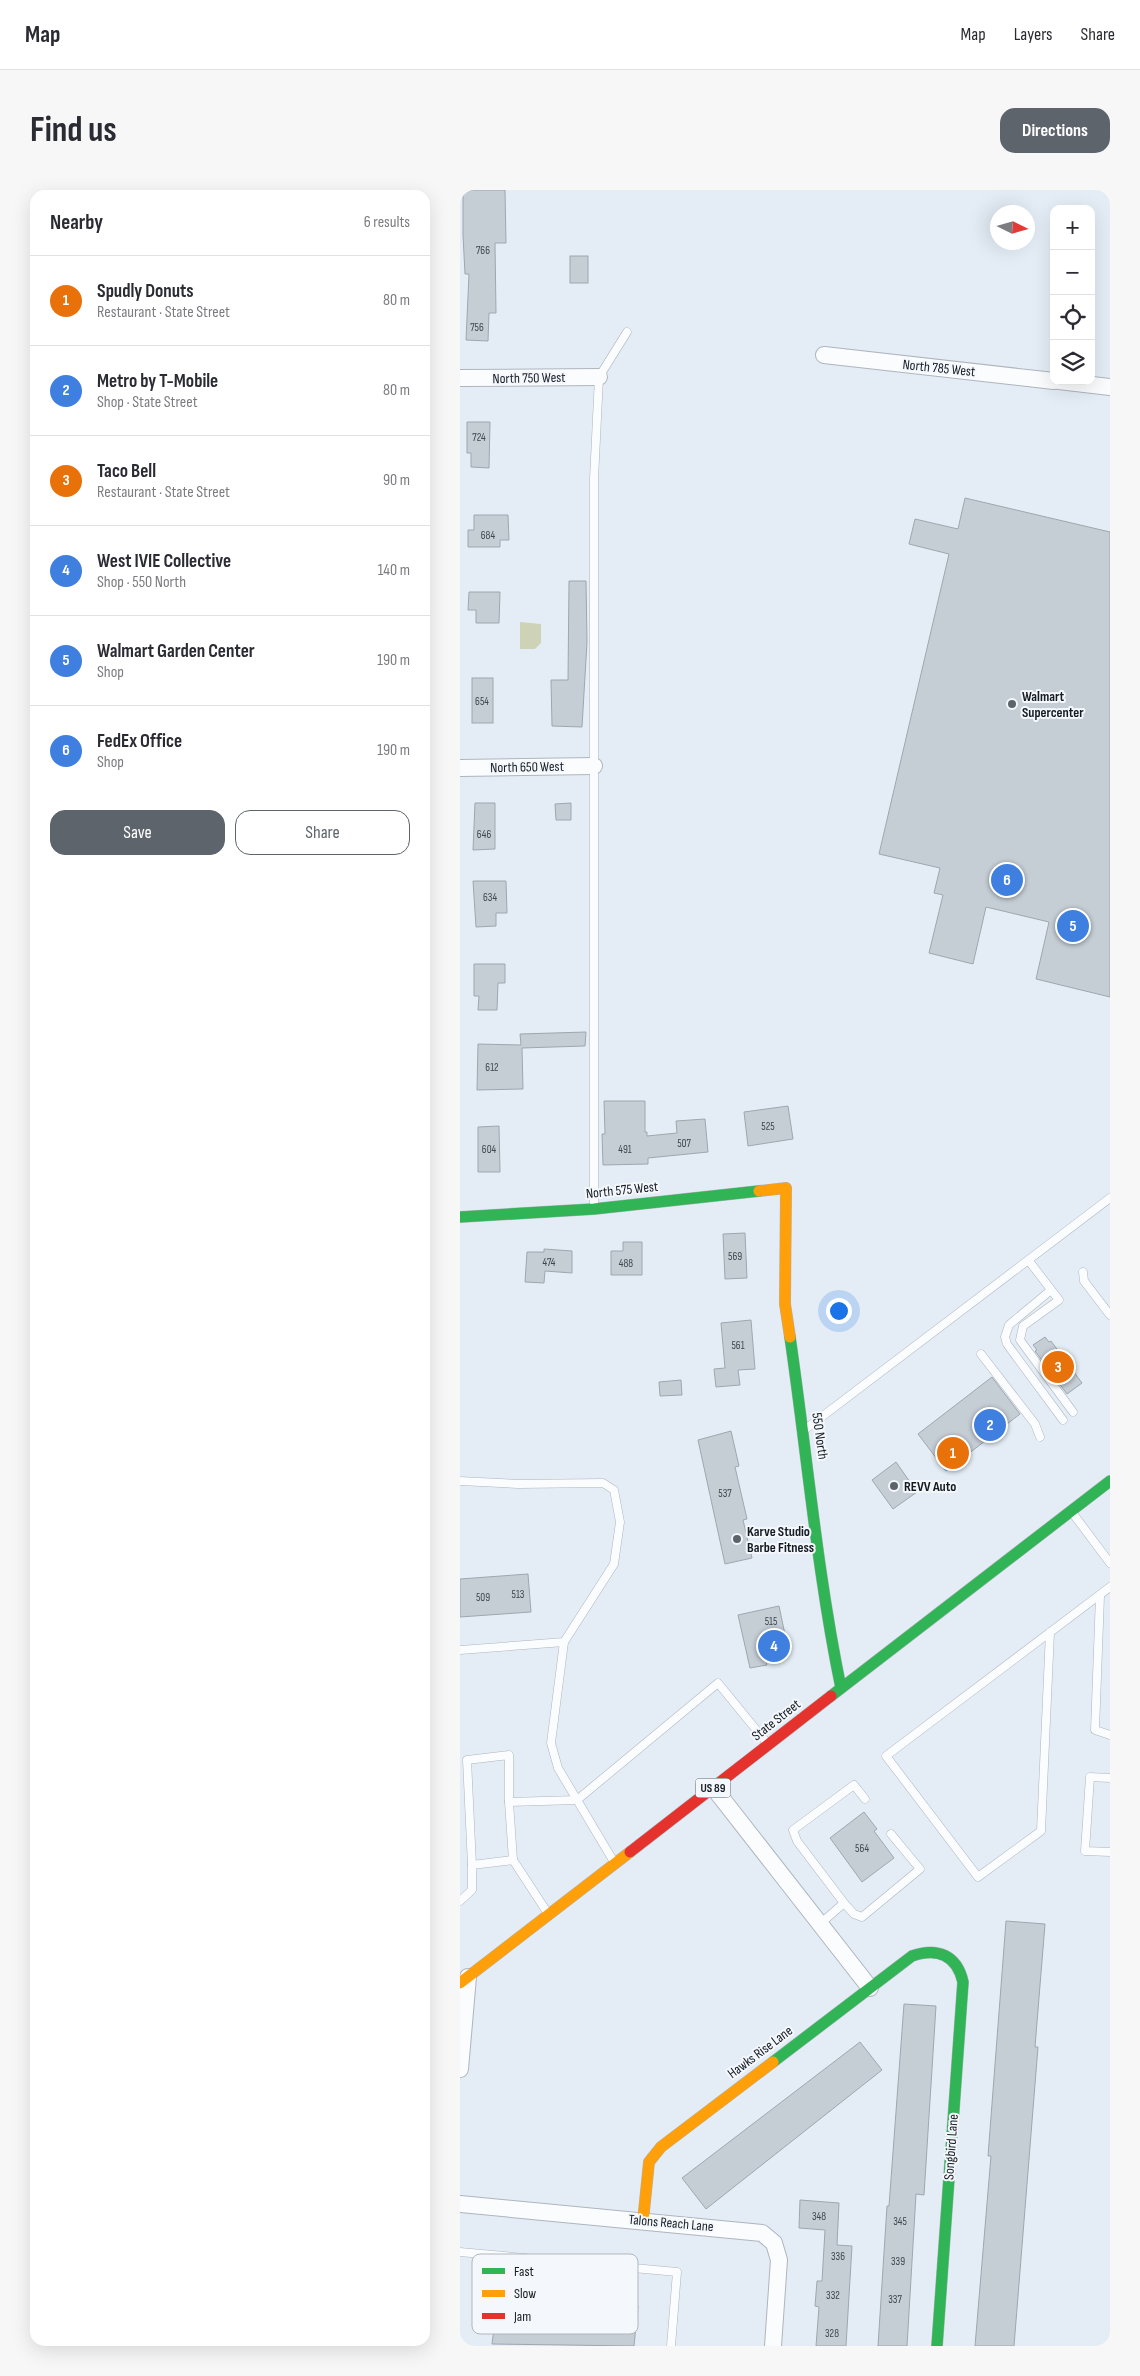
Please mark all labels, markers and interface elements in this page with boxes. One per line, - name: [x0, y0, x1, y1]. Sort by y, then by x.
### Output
- text: Map: [25, 20, 60, 49]
- text: Map: [961, 24, 986, 45]
- text: Layers: [1014, 24, 1053, 45]
- text: Share: [1081, 24, 1115, 45]
- button: Directions: [1000, 108, 1110, 153]
- text: Find us: [30, 109, 117, 152]
- north arrow: [990, 205, 1035, 250]
- map controls: [1050, 205, 1095, 385]
- button: +: [1050, 205, 1095, 250]
- text: Nearby: [50, 210, 103, 235]
- text: 6 results: [364, 213, 410, 232]
- house number: 766: [476, 244, 490, 257]
- button: −: [1050, 250, 1095, 295]
- text: Spudly Donuts: [97, 280, 194, 303]
- text: 1: [63, 291, 69, 310]
- text: 80 m: [383, 291, 410, 310]
- button: locate: [1050, 295, 1095, 340]
- text: Restaurant · State Street: [97, 303, 230, 322]
- house number: 756: [470, 321, 484, 334]
- button: layers: [1050, 340, 1095, 385]
- street label: North 785 West: [902, 356, 976, 380]
- street label: North 750 West: [492, 369, 566, 387]
- text: Metro by T-Mobile: [97, 370, 218, 393]
- text: 2: [62, 381, 70, 400]
- text: 80 m: [383, 381, 410, 400]
- text: Shop · State Street: [97, 393, 198, 412]
- house number: 724: [472, 431, 486, 444]
- text: Taco Bell: [97, 460, 156, 483]
- text: 3: [62, 471, 70, 490]
- text: 90 m: [383, 471, 410, 490]
- text: Restaurant · State Street: [97, 483, 230, 502]
- house number: 684: [481, 529, 496, 542]
- text: West IVIE Collective: [97, 550, 231, 573]
- text: 4: [62, 561, 70, 580]
- text: 140 m: [378, 561, 410, 580]
- text: Shop · 550 North: [97, 573, 186, 592]
- text: Walmart Garden Center: [97, 640, 255, 663]
- text: 5: [62, 651, 70, 670]
- text: 190 m: [377, 651, 410, 670]
- text: Shop: [97, 663, 124, 682]
- place label: Walmart Supercenter: [1022, 688, 1084, 721]
- house number: 654: [475, 695, 489, 708]
- marker: Walmart Supercenter: [1006, 698, 1018, 710]
- text: FedEx Office: [97, 730, 182, 753]
- text: 6: [62, 741, 70, 760]
- text: 190 m: [377, 741, 410, 760]
- text: Shop: [97, 753, 124, 772]
- street label: North 650 West: [490, 758, 564, 776]
- button: Save: [50, 810, 225, 855]
- button: Share: [235, 810, 410, 855]
- house number: 646: [477, 828, 491, 841]
- pin: 6: [991, 861, 1023, 899]
- house number: 634: [483, 891, 497, 904]
- pin: 5: [1057, 907, 1089, 945]
- house number: 612: [485, 1061, 499, 1074]
- house number: 525: [761, 1120, 775, 1133]
- house number: 507: [677, 1137, 691, 1150]
- house number: 604: [482, 1143, 497, 1156]
- house number: 491: [618, 1143, 632, 1156]
- street label: North 575 West: [585, 1178, 659, 1202]
- house number: 569: [728, 1250, 742, 1263]
- house number: 474: [543, 1256, 556, 1269]
- house number: 488: [619, 1257, 633, 1270]
- your location: [826, 1298, 852, 1324]
- house number: 561: [731, 1339, 745, 1352]
- pin: 3: [1042, 1348, 1074, 1386]
- pin: 2: [974, 1406, 1006, 1444]
- street label: 550 North: [808, 1411, 832, 1461]
- pin: 1: [937, 1434, 969, 1472]
- place label: REVV Auto: [904, 1478, 956, 1495]
- marker: REVV Auto: [888, 1480, 900, 1492]
- house number: 537: [718, 1487, 732, 1500]
- place label: Karve Studio Barbe Fitness: [747, 1523, 814, 1556]
- marker: Karve Studio Barbe Fitness: [731, 1533, 743, 1545]
- house number: 513: [512, 1588, 525, 1601]
- house number: 509: [476, 1591, 490, 1604]
- house number: 515: [765, 1615, 777, 1628]
- pin: 4: [758, 1627, 790, 1665]
- street label: State Street: [748, 1696, 804, 1744]
- road number: US 89: [696, 1779, 730, 1798]
- house number: 564: [855, 1842, 869, 1855]
- street label: Hawks Rise Lane: [724, 2022, 796, 2082]
- street label: Songbird Lane: [940, 2114, 962, 2180]
- house number: 348: [812, 2210, 826, 2223]
- street label: Talons Reach Lane: [628, 2211, 714, 2235]
- house number: 345: [893, 2215, 907, 2228]
- house number: 336: [831, 2250, 845, 2263]
- legend: [472, 2254, 638, 2334]
- house number: 339: [891, 2255, 905, 2268]
- text: Fast: [514, 2263, 534, 2280]
- text: Slow: [514, 2285, 536, 2302]
- house number: 332: [826, 2289, 840, 2302]
- house number: 337: [888, 2293, 902, 2306]
- text: Jam: [513, 2308, 531, 2325]
- house number: 328: [825, 2327, 839, 2340]

